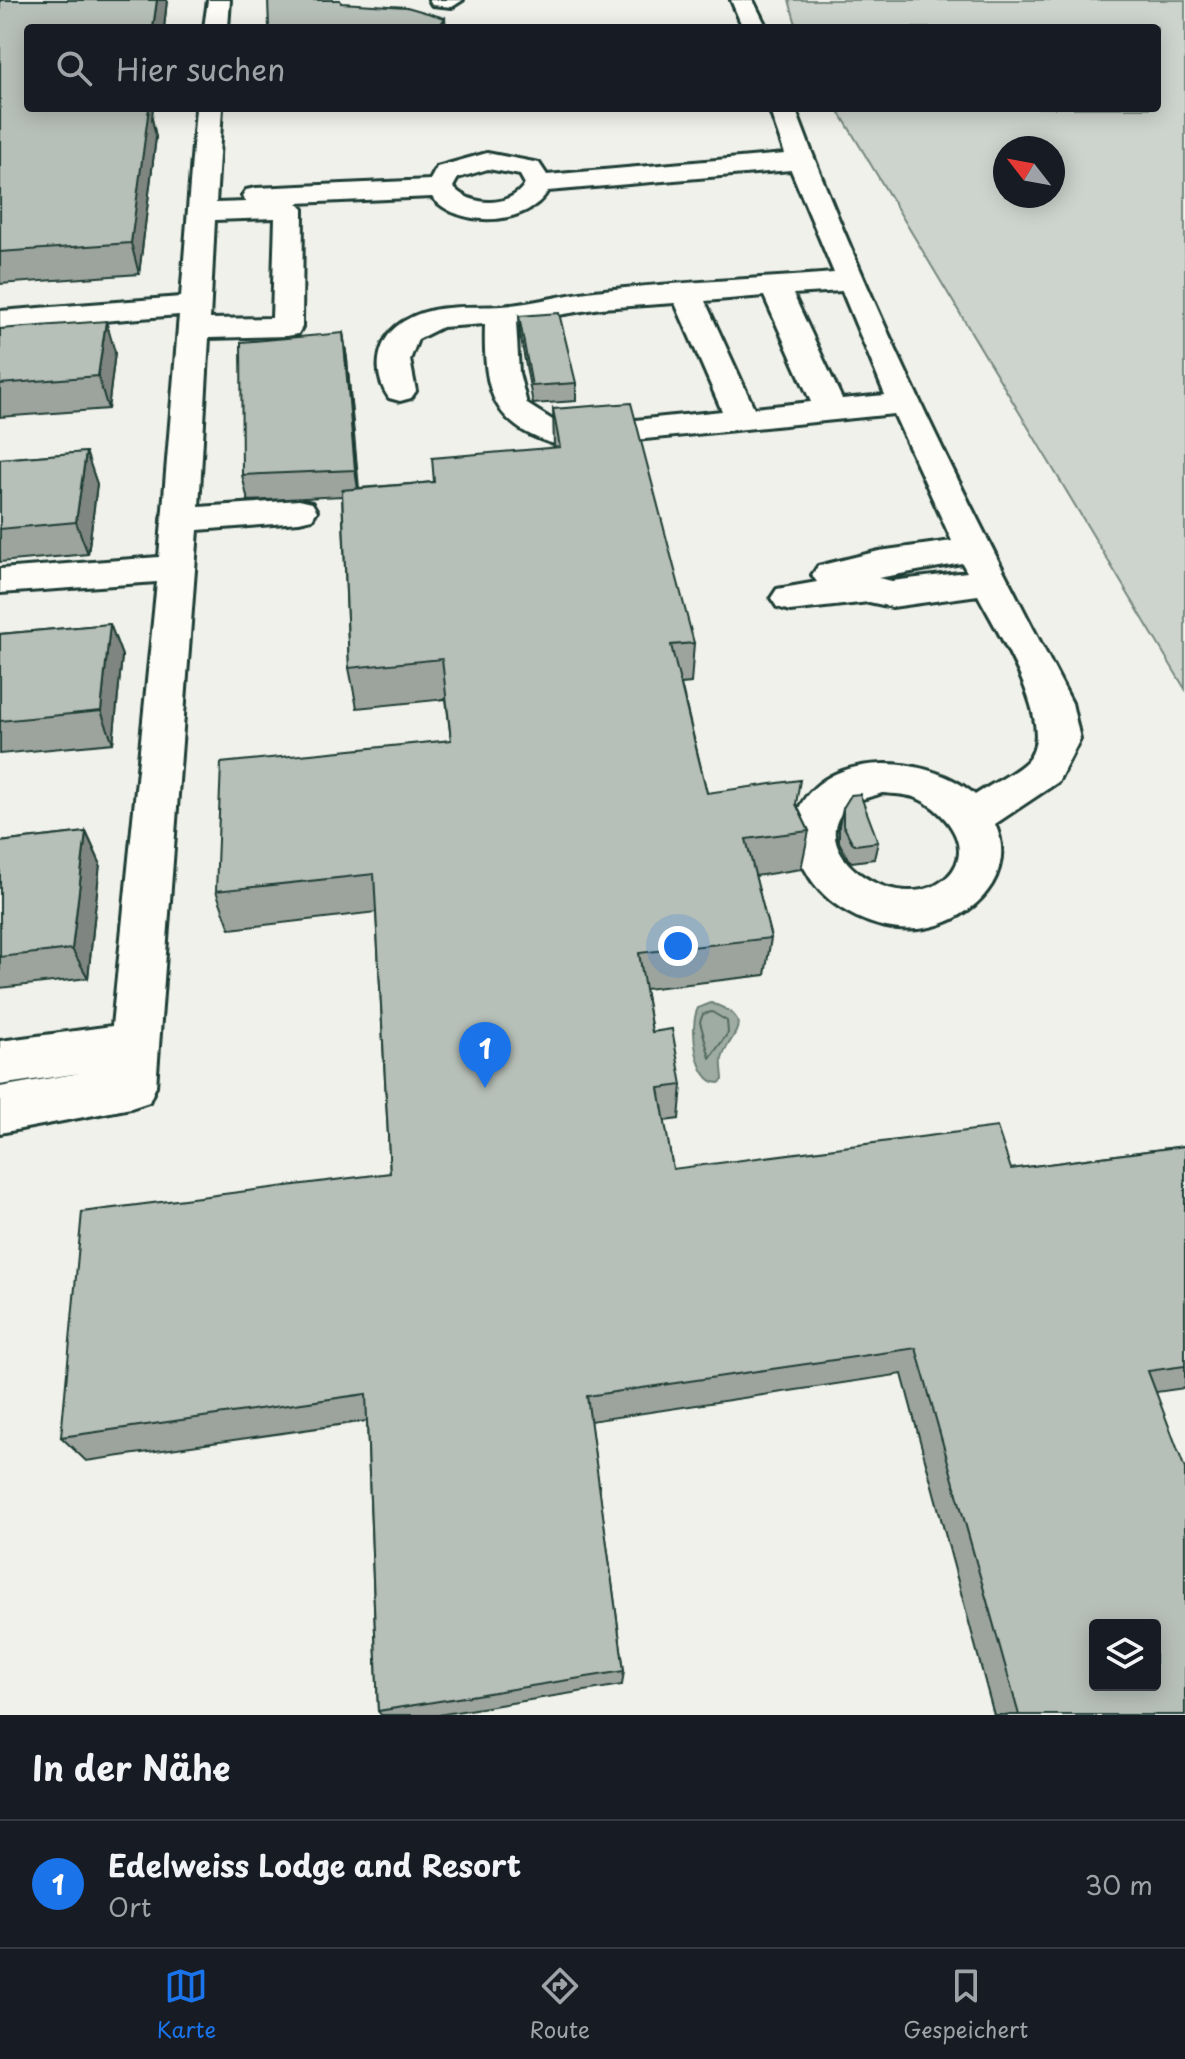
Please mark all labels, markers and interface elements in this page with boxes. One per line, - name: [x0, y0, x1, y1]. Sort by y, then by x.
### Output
- search box: [24, 24, 1161, 112]
- icon: search: [52, 46, 96, 90]
- text: Hier suchen: [116, 46, 285, 91]
- north arrow: [993, 136, 1065, 208]
- your location: [658, 926, 698, 966]
- pin: 1: [459, 1022, 511, 1088]
- map controls: [1089, 1619, 1161, 1691]
- button: layers: [1089, 1619, 1161, 1691]
- text: In der Nähe: [32, 1741, 230, 1793]
- text: Edelweiss Lodge and Resort: [108, 1842, 521, 1887]
- text: 1: [52, 1865, 64, 1904]
- text: 30 m: [1085, 1865, 1153, 1904]
- text: Ort: [108, 1887, 151, 1926]
- tab: Karte: [157, 1964, 216, 2045]
- tab: Route: [530, 1964, 590, 2045]
- tab: Gespeichert: [903, 1964, 1028, 2045]

